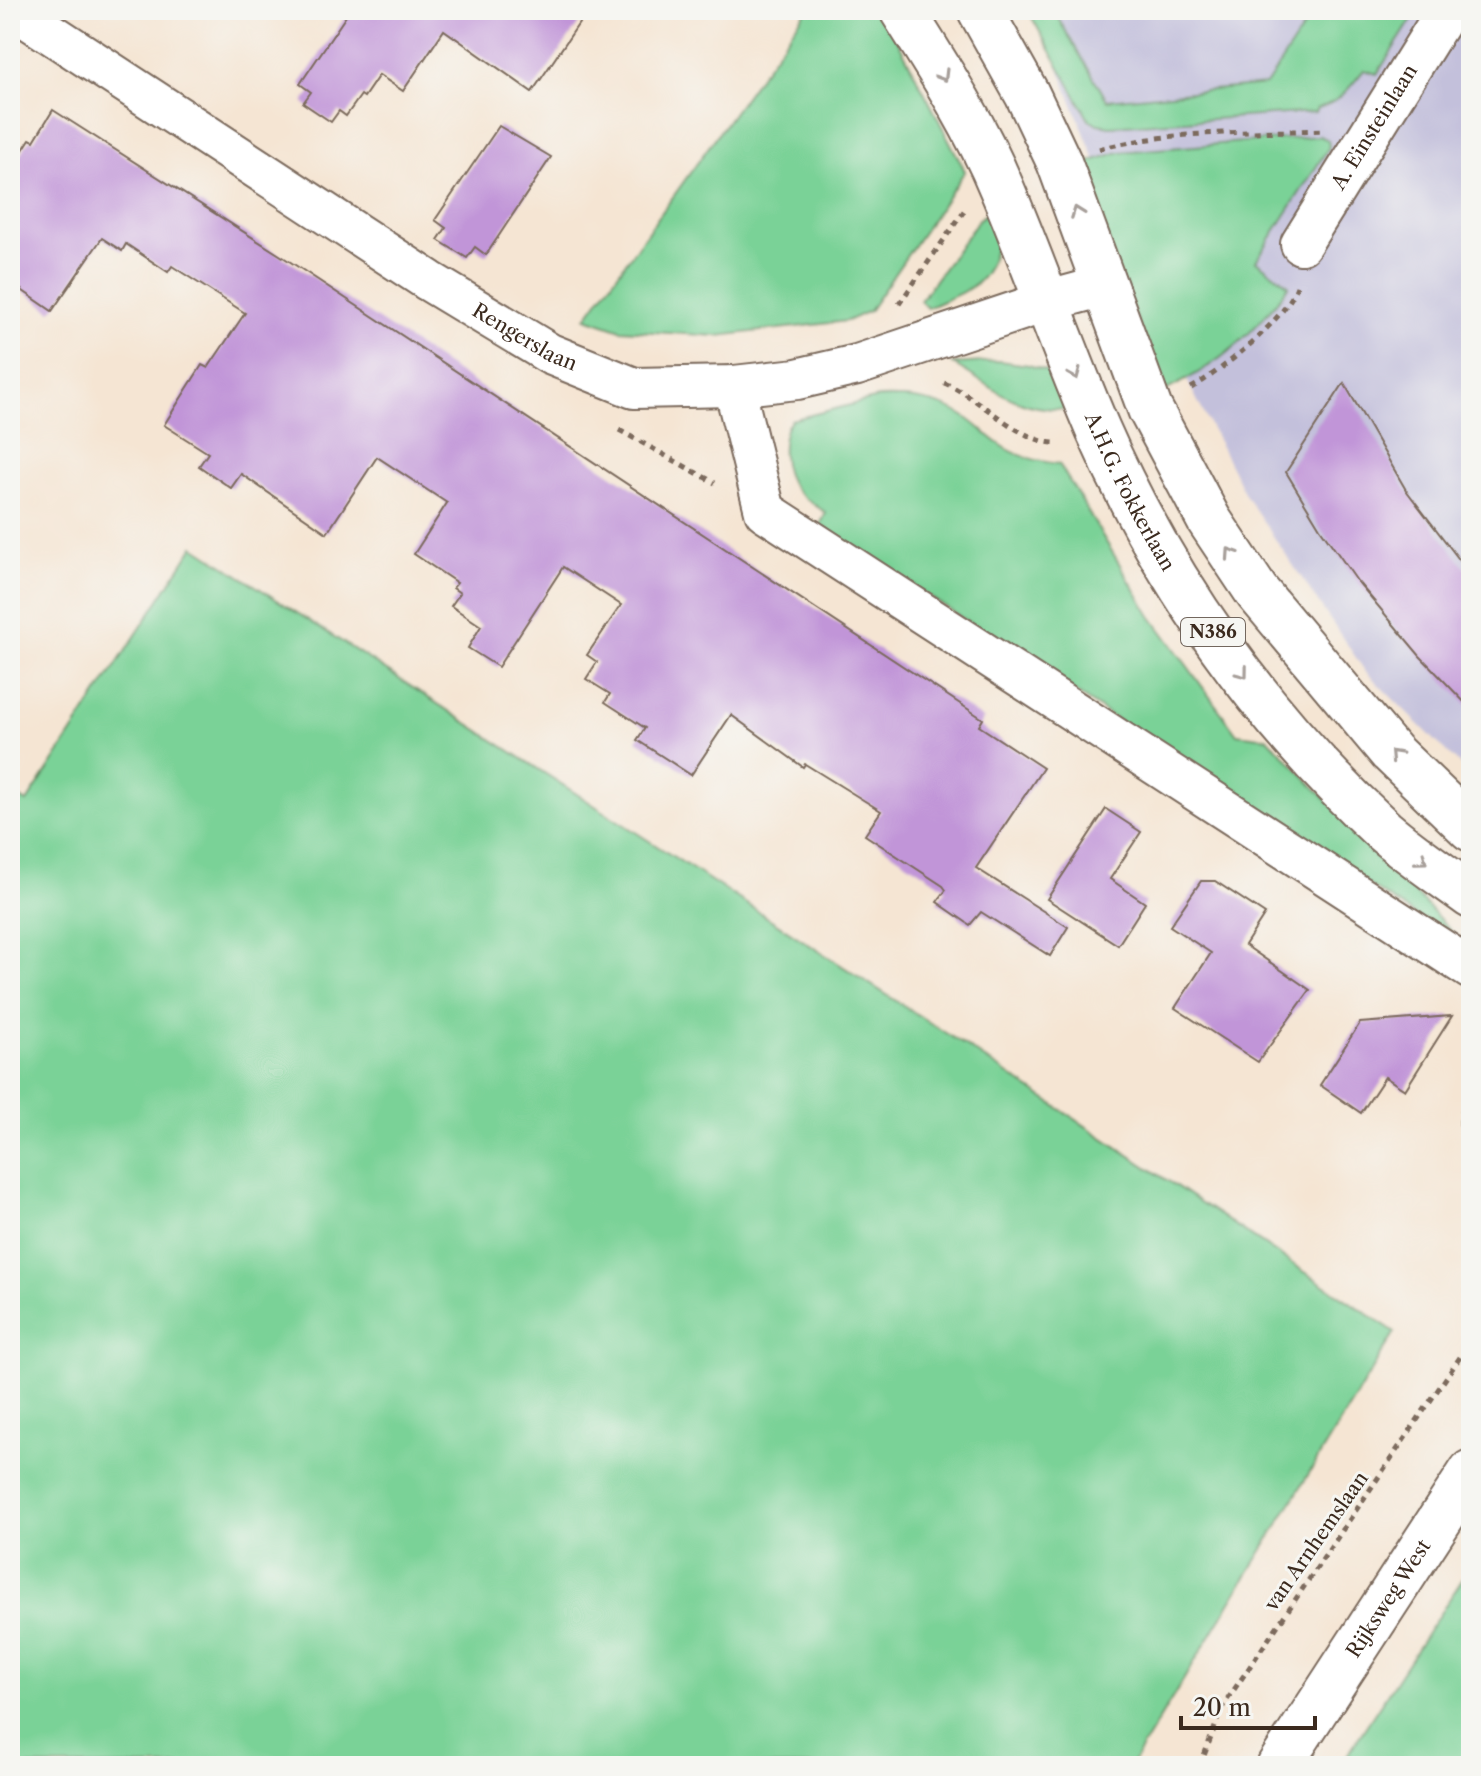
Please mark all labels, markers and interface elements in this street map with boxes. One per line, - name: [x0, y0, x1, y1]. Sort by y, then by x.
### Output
- street label: A. Einsteinlaan: [1326, 60, 1422, 195]
- one-way arrow: [933, 67, 949, 82]
- one-way arrow: [1071, 206, 1087, 220]
- street label: Rengerslaan: [468, 298, 581, 376]
- one-way arrow: [1065, 366, 1082, 380]
- street label: A.H.G. Fokkerlaan: [1080, 408, 1181, 575]
- one-way arrow: [1226, 548, 1241, 562]
- road number: N386: [1181, 618, 1245, 646]
- one-way arrow: [1233, 664, 1247, 679]
- one-way arrow: [1390, 750, 1405, 764]
- one-way arrow: [1414, 850, 1428, 864]
- street label: van Arnhemslaan: [1258, 1466, 1373, 1616]
- street label: Rijksweg West: [1341, 1535, 1436, 1662]
- scale bar: [1181, 1680, 1315, 1730]
- text: 20 m: [1193, 1693, 1251, 1722]

